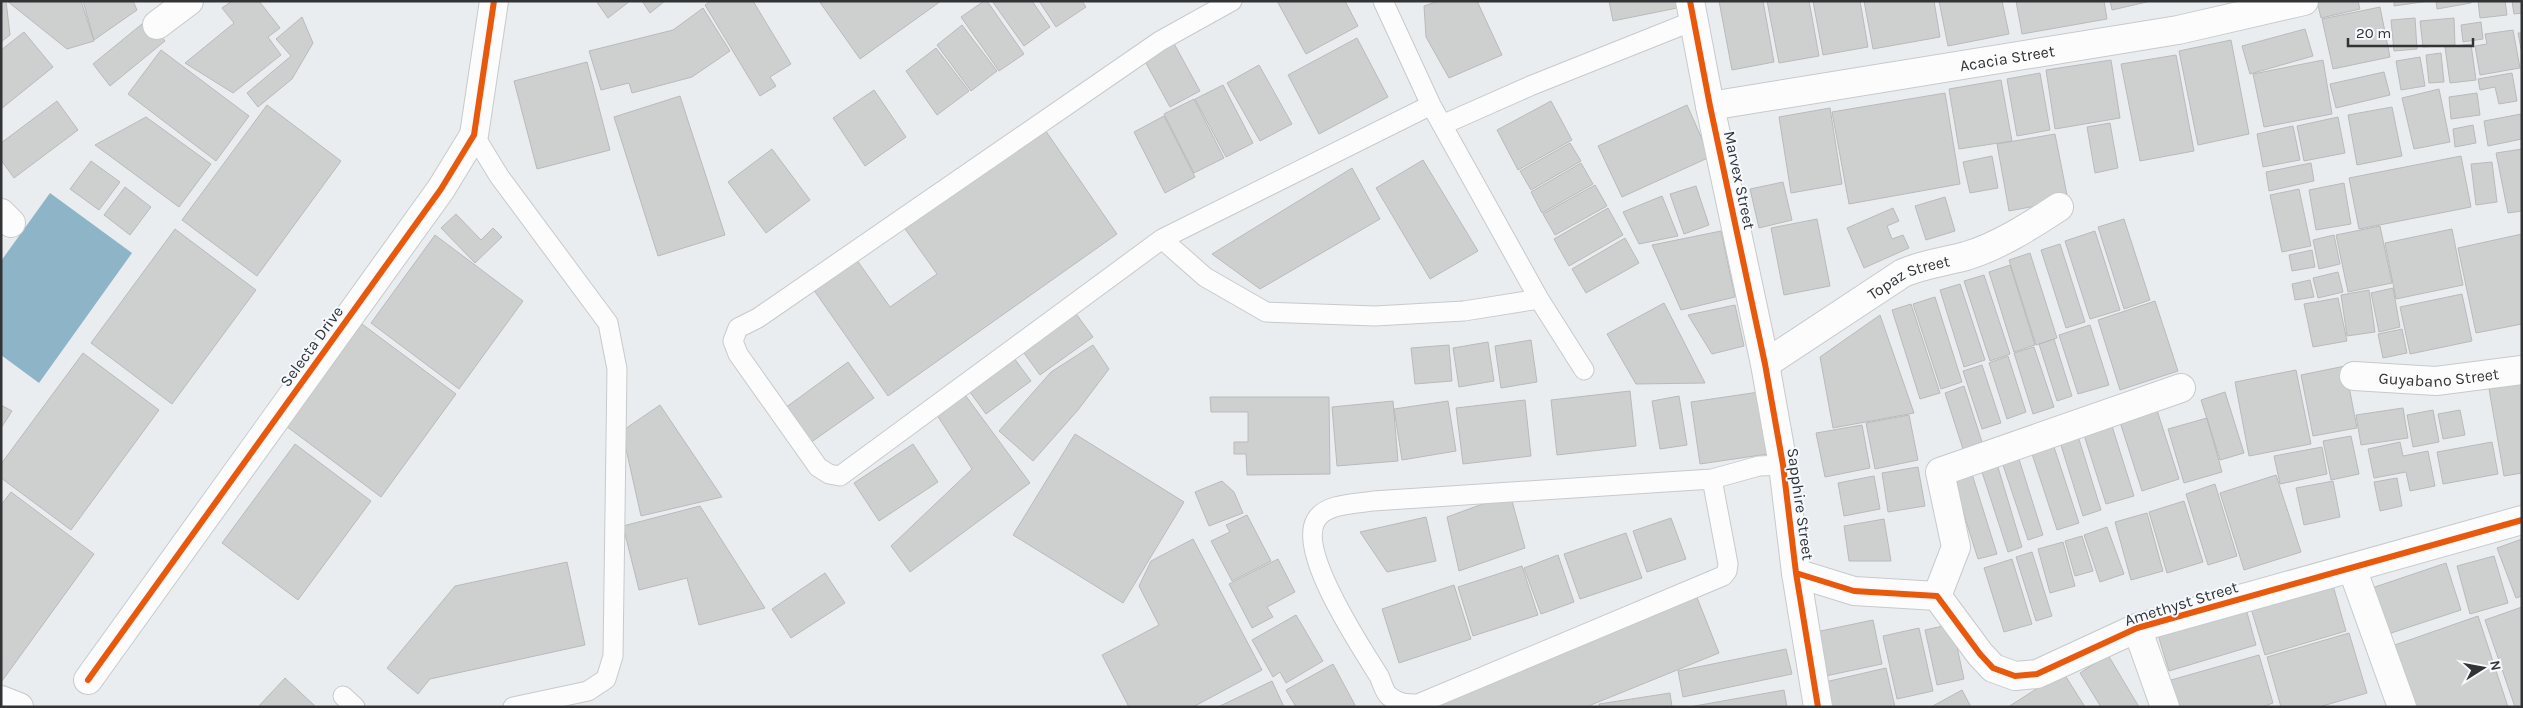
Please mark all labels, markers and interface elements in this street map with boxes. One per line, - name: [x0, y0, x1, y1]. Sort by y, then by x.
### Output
- scale bar: [2348, 15, 2473, 47]
- text: 20 m: [2356, 24, 2391, 42]
- street label: Acacia Street: [1958, 41, 2056, 75]
- street label: Marvex Street: [1720, 129, 1759, 231]
- street label: Topaz Street: [1864, 251, 1951, 304]
- street label: Selecta Drive: [276, 302, 347, 390]
- street label: Guyabano Street: [2378, 364, 2500, 391]
- street label: Sapphire Street: [1783, 447, 1818, 562]
- street label: Amethyst Street: [2122, 577, 2240, 630]
- north arrow: [2458, 643, 2508, 693]
- text: N: [2486, 659, 2505, 672]

